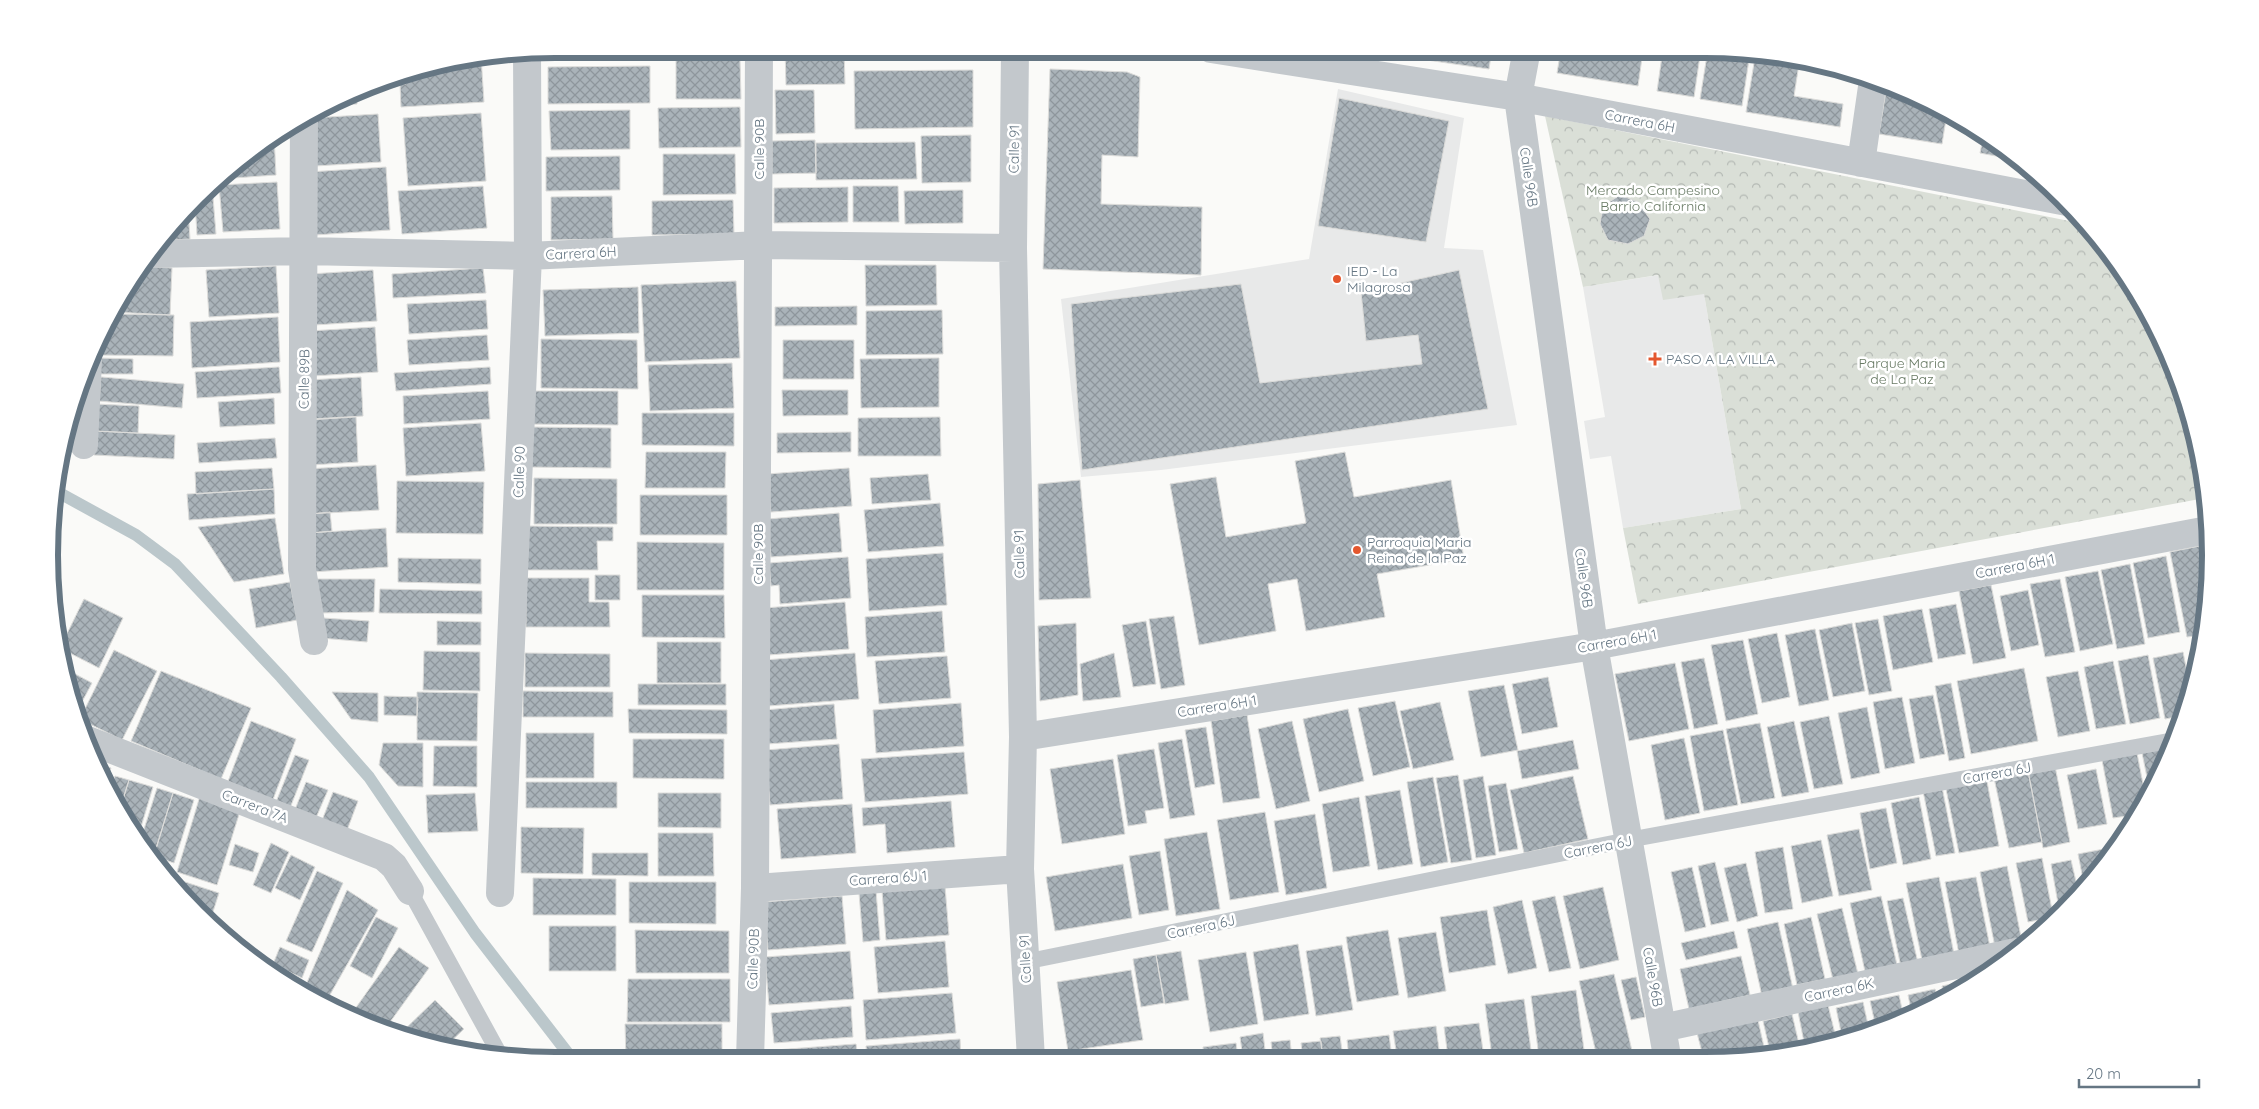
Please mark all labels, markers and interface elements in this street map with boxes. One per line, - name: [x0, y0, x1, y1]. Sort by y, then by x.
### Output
- street label: Carrera 6H: [1603, 105, 1677, 137]
- street label: Calle 90B: [750, 119, 768, 179]
- street label: Calle 91: [1005, 124, 1023, 174]
- street label: Calle 96B: [1516, 146, 1542, 208]
- park label: Mercado Campesino Barrio California: [1586, 181, 1720, 215]
- street label: Carrera 6H: [545, 242, 617, 264]
- place label: IED - La Milagrosa: [1347, 262, 1411, 296]
- marker: IED - La Milagrosa: [1331, 273, 1343, 285]
- street label: Calle 89B: [294, 349, 314, 409]
- place label: PASO A LA VILLA: [1666, 350, 1775, 368]
- marker: PASO A LA VILLA: [1648, 352, 1662, 366]
- park label: Parque Maria de La Paz: [1859, 354, 1945, 388]
- street label: Calle 90: [509, 446, 529, 498]
- street label: Calle 90B: [749, 524, 767, 584]
- street label: Calle 91: [1010, 529, 1028, 579]
- place label: Parroquia Maria Reina de la Paz: [1367, 533, 1471, 567]
- marker: Parroquia Maria Reina de la Paz: [1351, 544, 1363, 556]
- street label: Calle 96B: [1571, 547, 1597, 609]
- street label: Carrera 6H 1: [1974, 550, 2056, 582]
- street label: Carrera 6H 1: [1576, 625, 1658, 657]
- street label: Carrera 6H 1: [1176, 691, 1258, 721]
- street label: Carrera 6J: [1961, 758, 2033, 788]
- street label: Carrera 7A: [219, 785, 291, 827]
- street label: Carrera 6J: [1562, 832, 1634, 862]
- street label: Carrera 6J 1: [848, 866, 928, 890]
- street label: Carrera 6J: [1165, 911, 1237, 943]
- street label: Calle 90B: [743, 928, 763, 990]
- street label: Calle 91: [1015, 934, 1035, 984]
- street label: Calle 96B: [1639, 946, 1667, 1008]
- street label: Carrera 6K: [1803, 974, 1875, 1006]
- scale bar: [2079, 1056, 2199, 1088]
- text: 20 m: [2086, 1064, 2121, 1083]

